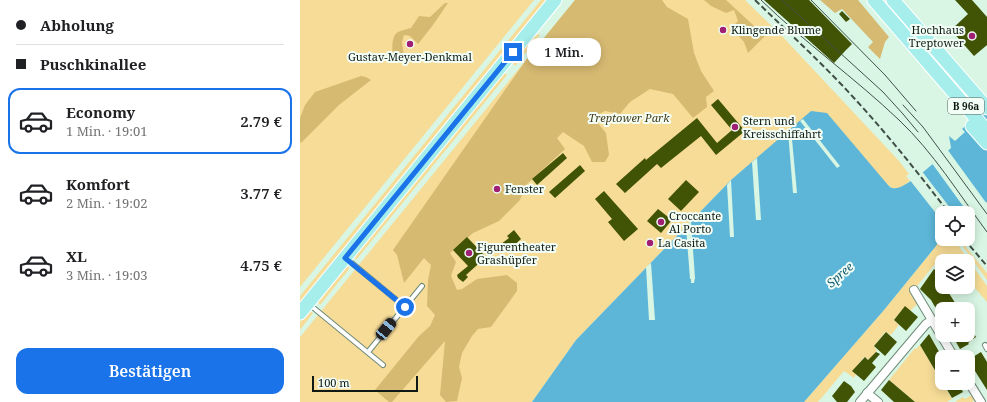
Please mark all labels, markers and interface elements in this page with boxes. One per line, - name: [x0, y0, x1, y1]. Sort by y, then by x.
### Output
- text: Abholung: [40, 15, 114, 35]
- place label: Klingende Blume: [731, 22, 821, 37]
- place label: Hochhaus Treptower: [909, 22, 965, 50]
- marker: Klingende Blume: [718, 25, 728, 35]
- marker: Hochhaus Treptower: [967, 31, 977, 41]
- callout: 1 Min.: [527, 38, 601, 66]
- marker: Gustav-Meyer-Denkmal: [405, 39, 415, 49]
- route end: [504, 43, 522, 61]
- text: 1 Min.: [544, 43, 584, 61]
- place label: Gustav-Meyer-Denkmal: [348, 49, 473, 64]
- text: Puschkinallee: [40, 54, 146, 74]
- road number: B 96a: [948, 98, 984, 114]
- text: Economy: [66, 102, 135, 122]
- icon: car: [18, 103, 54, 139]
- park label: Treptower Park: [589, 110, 670, 125]
- text: 2.79 €: [240, 111, 282, 131]
- place label: Stern und Kreisschiffahrt: [743, 113, 821, 141]
- text: 1 Min. · 19:01: [66, 122, 147, 140]
- marker: Stern und Kreisschiffahrt: [730, 122, 740, 132]
- text: Komfort: [66, 174, 130, 194]
- icon: car: [18, 175, 54, 211]
- place label: Fenster: [505, 181, 545, 196]
- text: 3.77 €: [240, 183, 282, 203]
- marker: Fenster: [492, 184, 502, 194]
- text: 2 Min. · 19:02: [66, 194, 147, 212]
- map controls: [935, 206, 975, 390]
- button: locate: [935, 206, 975, 246]
- place label: Croccante Al Porto: [669, 208, 721, 236]
- marker: Croccante Al Porto: [656, 217, 666, 227]
- place label: La Casita: [658, 235, 705, 250]
- marker: La Casita: [645, 238, 655, 248]
- place label: Figurentheater Grashüpfer: [477, 239, 557, 267]
- text: XL: [66, 246, 87, 266]
- icon: car: [18, 247, 54, 283]
- marker: Figurentheater Grashüpfer: [464, 248, 474, 258]
- button: layers: [935, 254, 975, 294]
- text: 4.75 €: [240, 255, 282, 275]
- water label: Spree: [823, 258, 857, 291]
- text: 3 Min. · 19:03: [66, 266, 147, 284]
- route start: [396, 298, 414, 316]
- button: +: [935, 302, 975, 342]
- car: [374, 316, 398, 342]
- button: Bestätigen: [16, 348, 284, 394]
- button: −: [935, 350, 975, 390]
- scale bar: [312, 374, 418, 393]
- text: 100 m: [318, 375, 350, 390]

